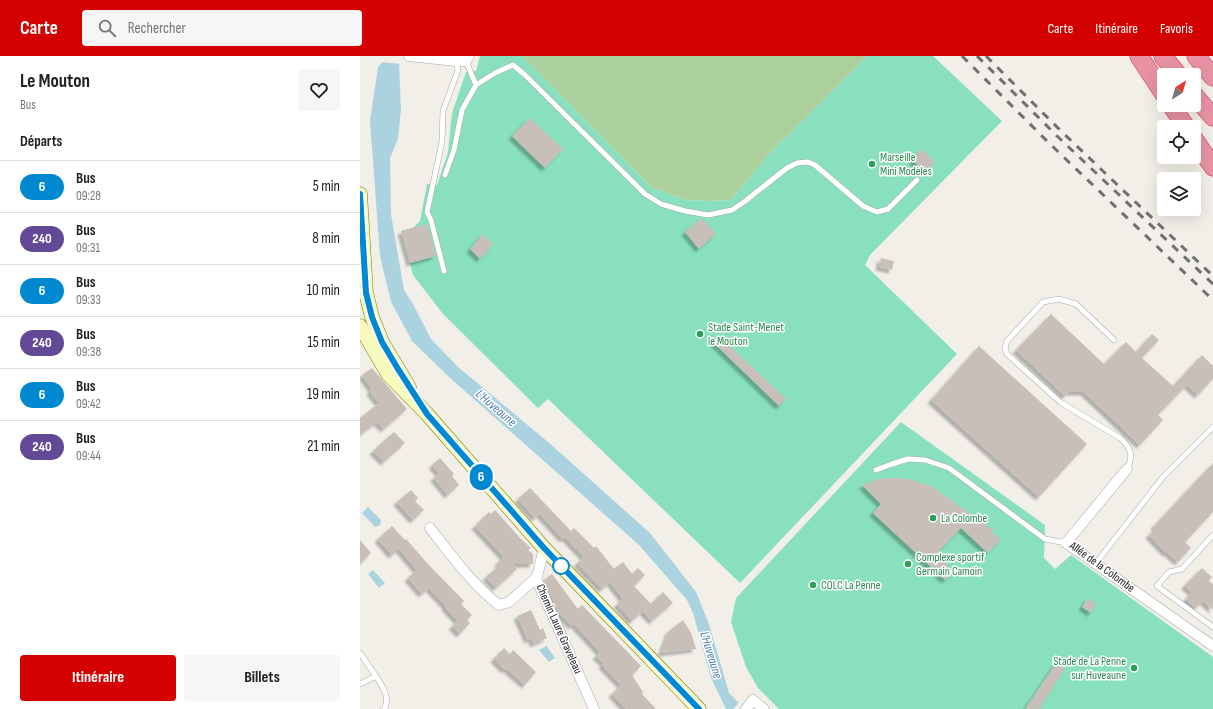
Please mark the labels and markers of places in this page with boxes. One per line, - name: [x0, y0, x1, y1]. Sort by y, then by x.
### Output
- place label: Marseille Mini Modèles: [880, 150, 932, 179]
- marker: Marseille Mini Modèles: [867, 159, 877, 169]
- place label: Stade Saint-Menet le Mouton: [708, 320, 784, 349]
- marker: Stade Saint-Menet le Mouton: [695, 329, 705, 339]
- place label: La Colombe: [941, 511, 988, 526]
- marker: La Colombe: [928, 513, 938, 523]
- place label: Complexe sportif Germain Camoin: [916, 550, 985, 579]
- unlabelled marker: [552, 557, 570, 575]
- marker: Complexe sportif Germain Camoin: [903, 559, 913, 569]
- place label: COLC La Penne: [821, 578, 881, 593]
- marker: COLC La Penne: [808, 580, 818, 590]
- place label: Stade de La Penne sur Huveaune: [1053, 654, 1126, 683]
- marker: Stade de La Penne sur Huveaune: [1129, 663, 1139, 673]

